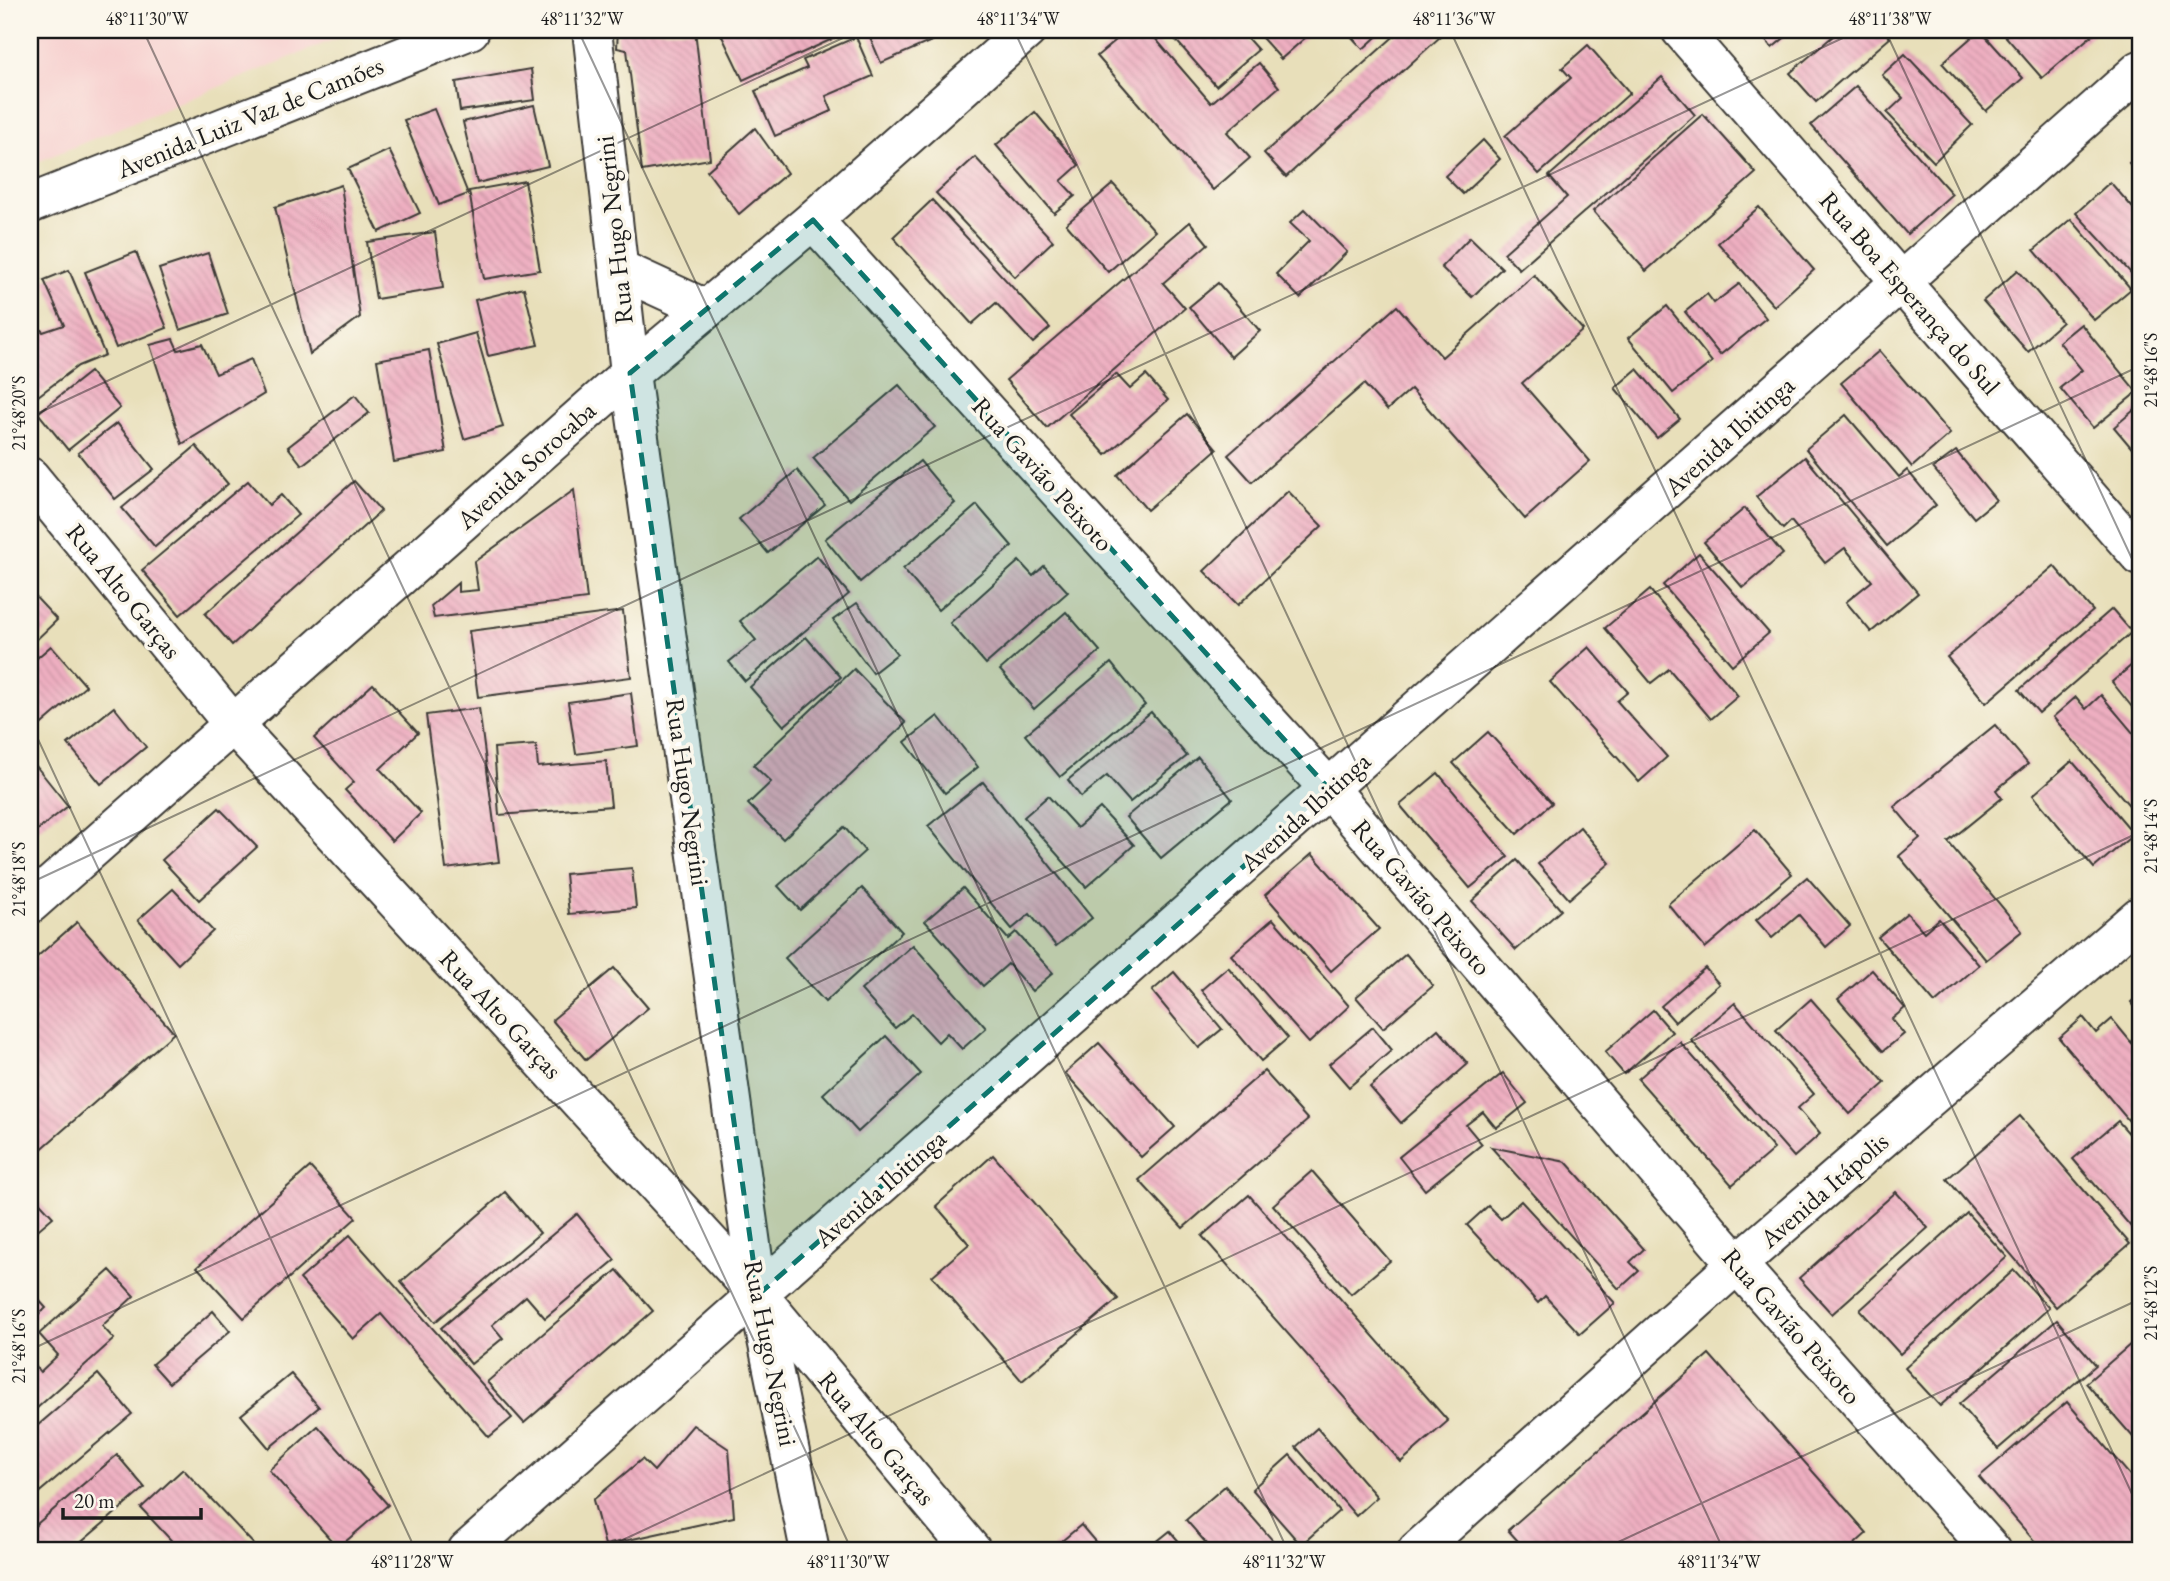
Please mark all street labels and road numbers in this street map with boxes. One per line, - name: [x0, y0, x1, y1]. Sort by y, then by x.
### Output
- street label: Avenida Luiz Vaz de Camões: [111, 48, 388, 186]
- street label: Rua Hugo Negrini: [587, 134, 641, 326]
- street label: Rua Boa Esperança do Sul: [1812, 184, 2008, 402]
- street label: Avenida Ibitinga: [1656, 368, 1802, 504]
- street label: Rua Gavião Peixoto: [965, 389, 1121, 559]
- street label: Avenida Sorocaba: [448, 393, 603, 537]
- street label: Rua Alto Garças: [59, 516, 189, 666]
- street label: Rua Hugo Negrini: [658, 696, 718, 888]
- street label: Avenida Ibitinga: [1232, 744, 1378, 880]
- street label: Rua Gavião Peixoto: [1345, 812, 1499, 982]
- street label: Rua Alto Garças: [432, 942, 570, 1086]
- street label: Avenida Ibitinga: [806, 1121, 954, 1255]
- street label: Avenida Itápolis: [1752, 1125, 1896, 1256]
- street label: Rua Gavião Peixoto: [1715, 1241, 1869, 1411]
- street label: Rua Hugo Negrini: [736, 1257, 806, 1449]
- street label: Rua Alto Garças: [811, 1364, 943, 1512]

